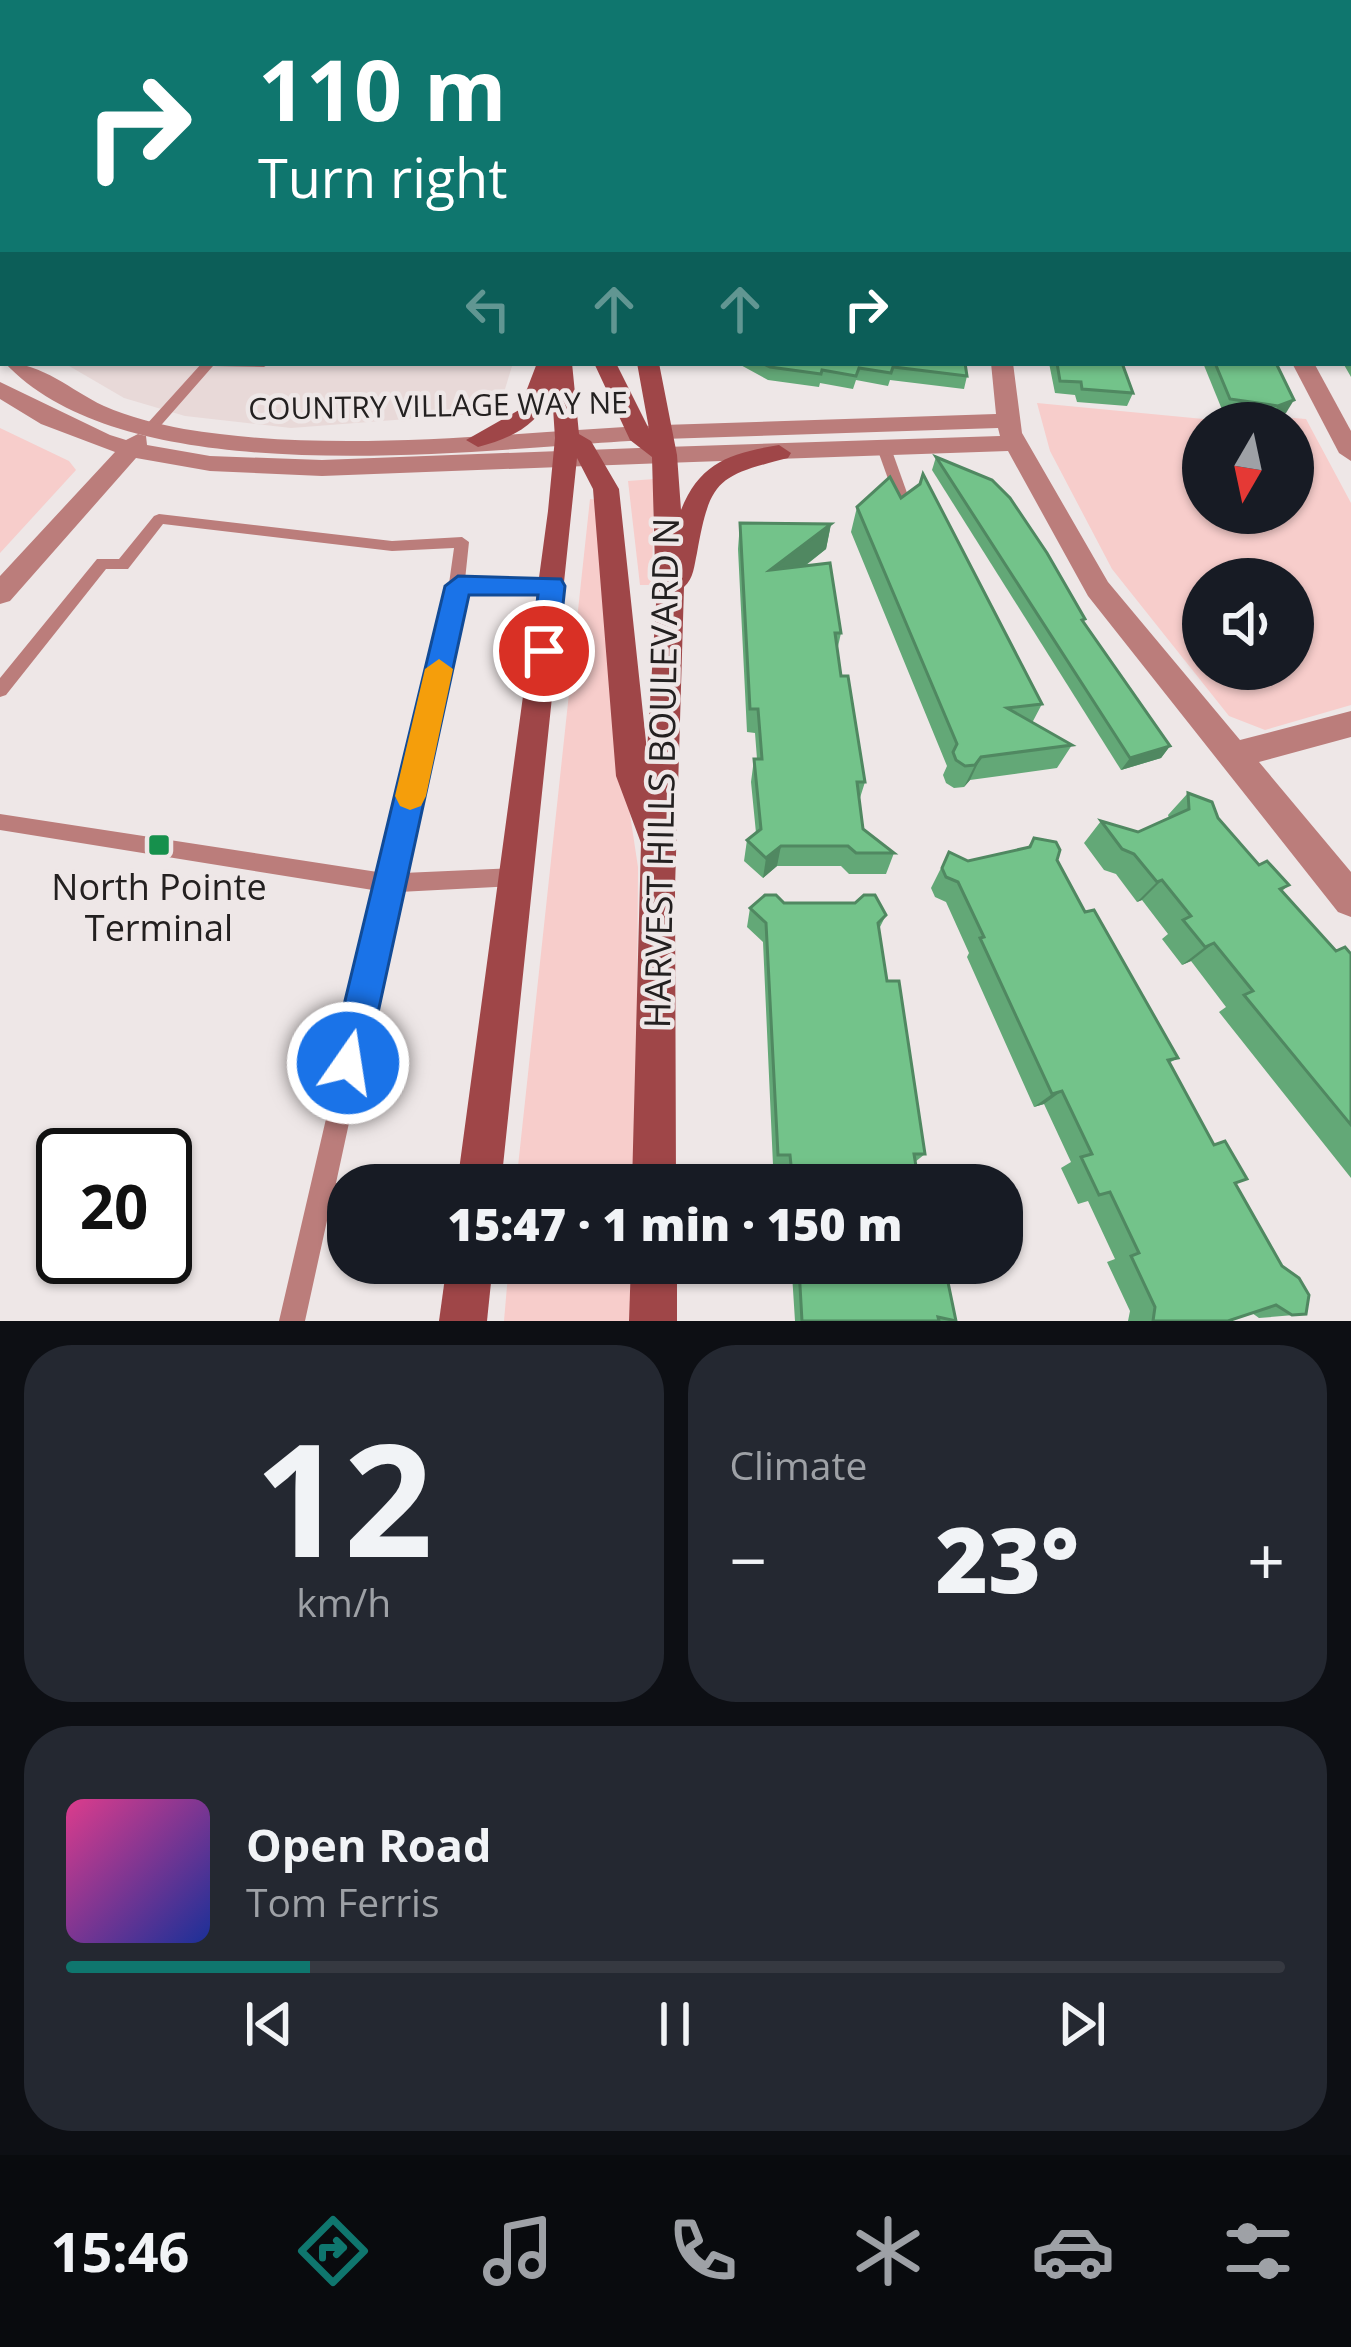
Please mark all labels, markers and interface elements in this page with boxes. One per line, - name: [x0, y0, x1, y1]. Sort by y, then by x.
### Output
- text: 110 m: [258, 31, 506, 146]
- icon: right: [60, 48, 216, 204]
- text: Turn right: [258, 140, 507, 214]
- icon: left: [455, 276, 521, 342]
- icon: ahead: [581, 276, 647, 342]
- icon: ahead: [707, 276, 773, 342]
- icon: right: [833, 276, 899, 342]
- street label: COUNTRY VILLAGE WAY NE: [248, 381, 628, 429]
- north arrow: [1182, 402, 1314, 534]
- map controls: [1182, 402, 1314, 690]
- street label: HARVEST HILLS BOULEVARD N: [632, 517, 690, 1029]
- button: sound: [1182, 558, 1314, 690]
- pin: [493, 600, 595, 702]
- icon: arrive: [511, 618, 577, 684]
- marker: North Pointe Terminal: [146, 832, 172, 858]
- place label: North Pointe Terminal: [51, 862, 267, 952]
- position arrow: [285, 1000, 411, 1126]
- speed limit sign: 20: [36, 1128, 192, 1284]
- text: 15:47 · 1 min · 150 m: [448, 1193, 902, 1254]
- text: 12: [255, 1390, 433, 1603]
- text: Climate: [730, 1438, 867, 1491]
- text: 23°: [936, 1497, 1079, 1619]
- text: −: [730, 1514, 767, 1604]
- text: +: [1247, 1514, 1285, 1604]
- text: km/h: [296, 1575, 391, 1628]
- text: Open Road: [246, 1814, 491, 1875]
- text: Tom Ferris: [246, 1875, 440, 1928]
- icon: previous: [236, 1991, 302, 2057]
- icon: pause: [642, 1991, 708, 2057]
- icon: next: [1049, 1991, 1115, 2057]
- icon: directions: [291, 2209, 375, 2293]
- icon: music: [476, 2209, 560, 2293]
- icon: phone: [661, 2209, 745, 2293]
- icon: climate: [846, 2209, 930, 2293]
- icon: car: [1031, 2209, 1115, 2293]
- icon: filters: [1216, 2209, 1300, 2293]
- text: 15:46: [51, 2214, 189, 2288]

